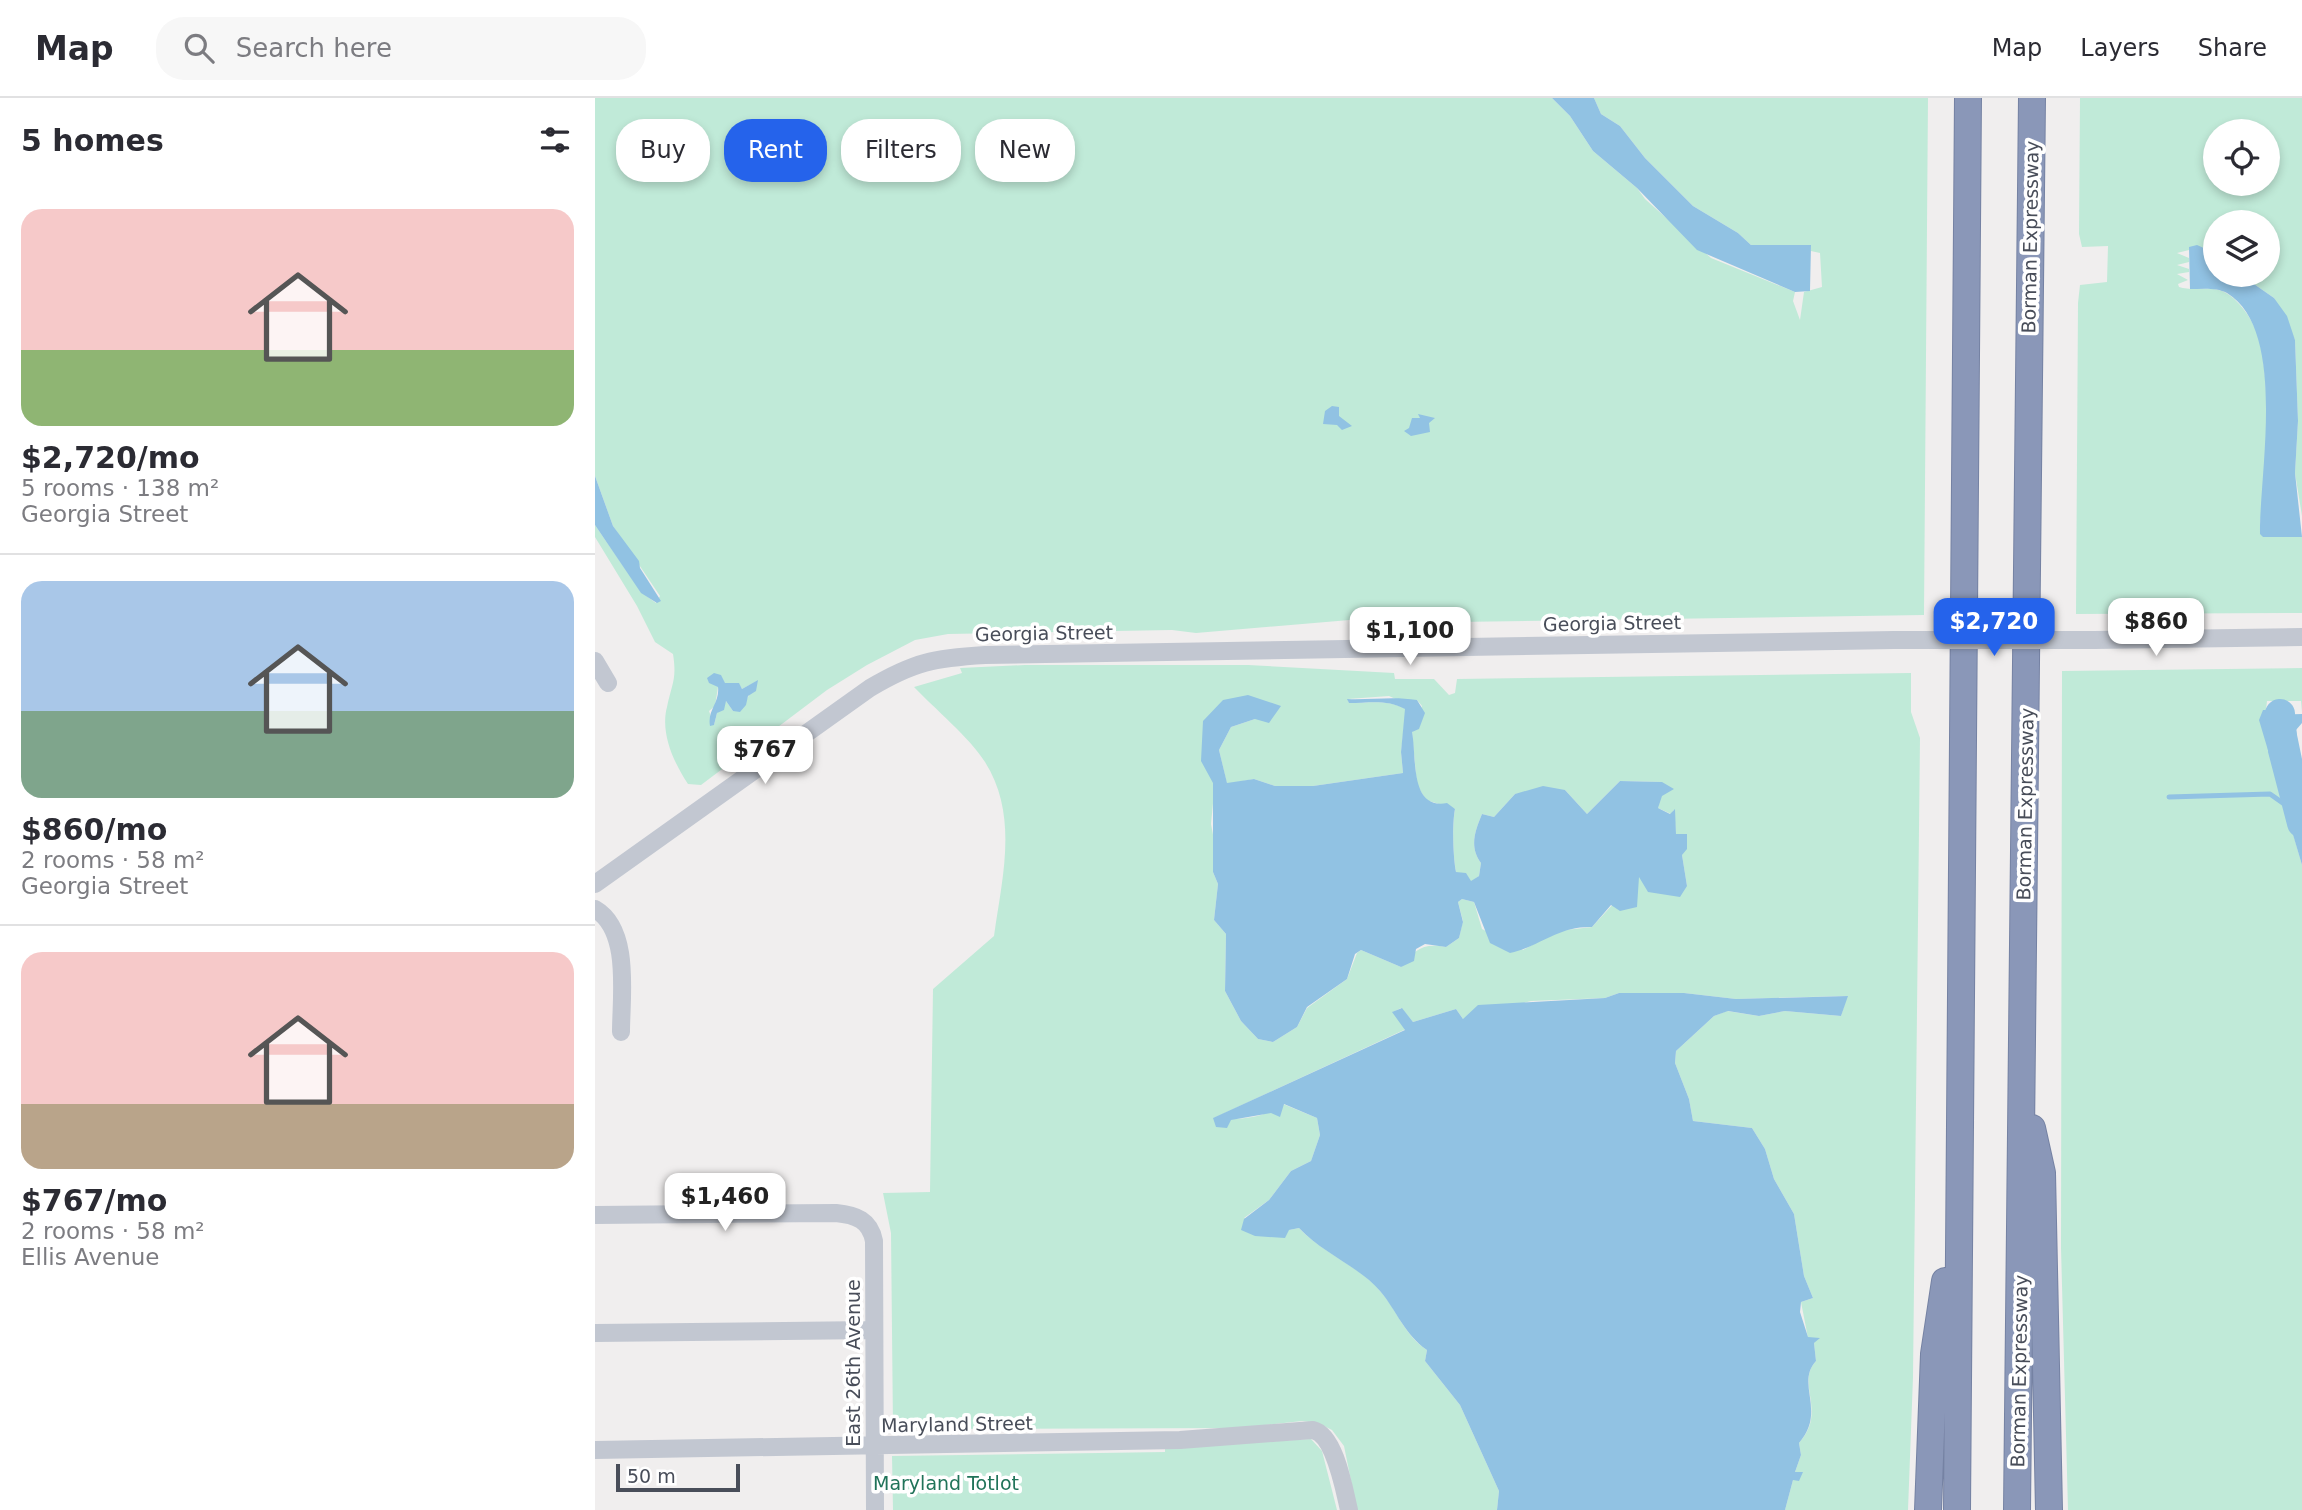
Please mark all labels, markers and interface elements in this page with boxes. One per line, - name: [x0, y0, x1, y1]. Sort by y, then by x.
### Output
- search box: [156, 17, 646, 80]
- text: Map: [35, 29, 114, 68]
- icon: search: [180, 29, 218, 67]
- text: Search here: [236, 33, 392, 63]
- text: Map: [1992, 34, 2042, 62]
- text: Layers: [2080, 34, 2160, 62]
- text: Share: [2198, 34, 2267, 62]
- chip: Buy: [616, 119, 710, 182]
- chip: Rent: [724, 119, 827, 182]
- chip: Filters: [841, 119, 961, 182]
- chip: New: [975, 119, 1075, 182]
- map controls: [2203, 119, 2280, 287]
- button: locate: [2203, 119, 2280, 196]
- icon: filters: [536, 121, 574, 159]
- text: 5 homes: [21, 123, 164, 158]
- street label: Borman Expressway: [2017, 140, 2043, 334]
- button: layers: [2203, 210, 2280, 287]
- icon: home: [235, 254, 361, 380]
- text: $2,720/mo: [21, 440, 200, 475]
- text: 5 rooms · 138 m²: [21, 475, 219, 501]
- text: Georgia Street: [21, 501, 188, 527]
- pin: $2,720: [1937, 598, 2051, 658]
- pin: $860: [2115, 598, 2197, 658]
- pin: $1,100: [1353, 608, 1467, 667]
- text: $2,720: [1950, 608, 2038, 634]
- text: $860: [2124, 608, 2188, 634]
- street label: Georgia Street: [1543, 611, 1681, 635]
- text: $1,100: [1366, 617, 1454, 643]
- street label: Georgia Street: [975, 621, 1113, 645]
- icon: home: [235, 626, 361, 752]
- street label: Borman Expressway: [2012, 707, 2038, 901]
- pin: $767: [724, 726, 806, 786]
- text: $767: [733, 736, 797, 762]
- text: $860/mo: [21, 812, 167, 847]
- text: 2 rooms · 58 m²: [21, 847, 205, 873]
- text: Georgia Street: [21, 873, 188, 899]
- icon: home: [235, 997, 361, 1123]
- pin: $1,460: [668, 1174, 782, 1233]
- text: $767/mo: [21, 1183, 167, 1218]
- text: $1,460: [681, 1183, 769, 1209]
- text: 2 rooms · 58 m²: [21, 1218, 205, 1244]
- text: Ellis Avenue: [21, 1244, 159, 1270]
- street label: Borman Expressway: [2006, 1274, 2032, 1468]
- street label: East 26th Avenue: [842, 1279, 864, 1447]
- street label: Maryland Street: [881, 1412, 1033, 1436]
- scale bar: [616, 1461, 740, 1493]
- text: 50 m: [627, 1465, 676, 1487]
- park label: Maryland Totlot: [873, 1472, 1019, 1494]

